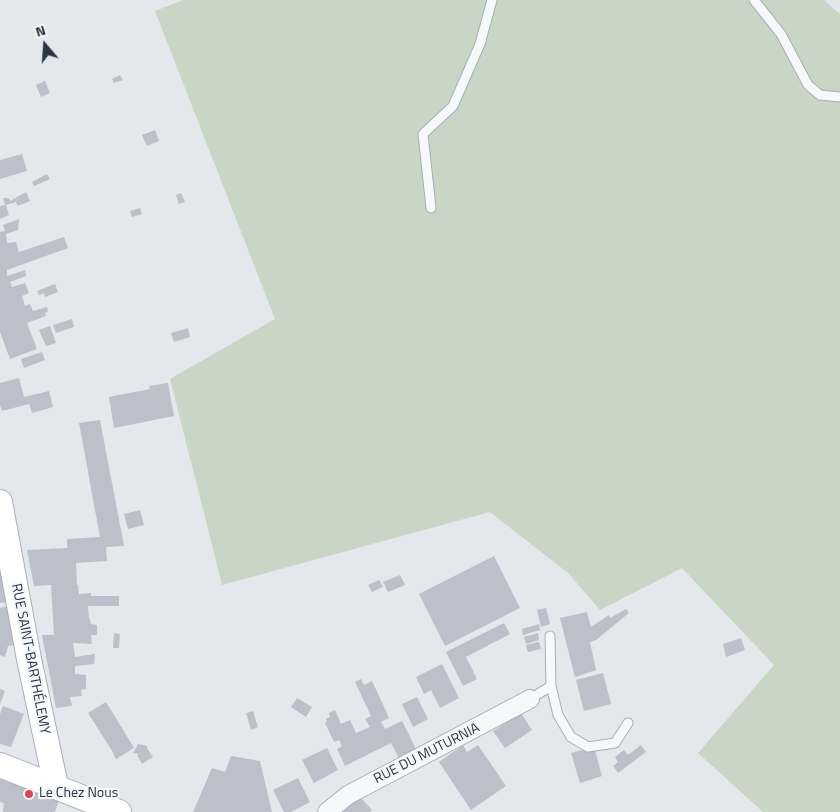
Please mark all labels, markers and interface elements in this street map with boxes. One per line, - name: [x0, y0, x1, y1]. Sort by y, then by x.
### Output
- text: N: [32, 19, 48, 42]
- north arrow: [20, 20, 70, 70]
- street label: RUE SAINT-BARTHÉLEMY: [7, 582, 53, 736]
- street label: RUE DU MUTURNIA: [371, 720, 483, 788]
- place label: Le Chez Nous: [39, 786, 118, 802]
- marker: Le Chez Nous: [23, 788, 35, 800]

